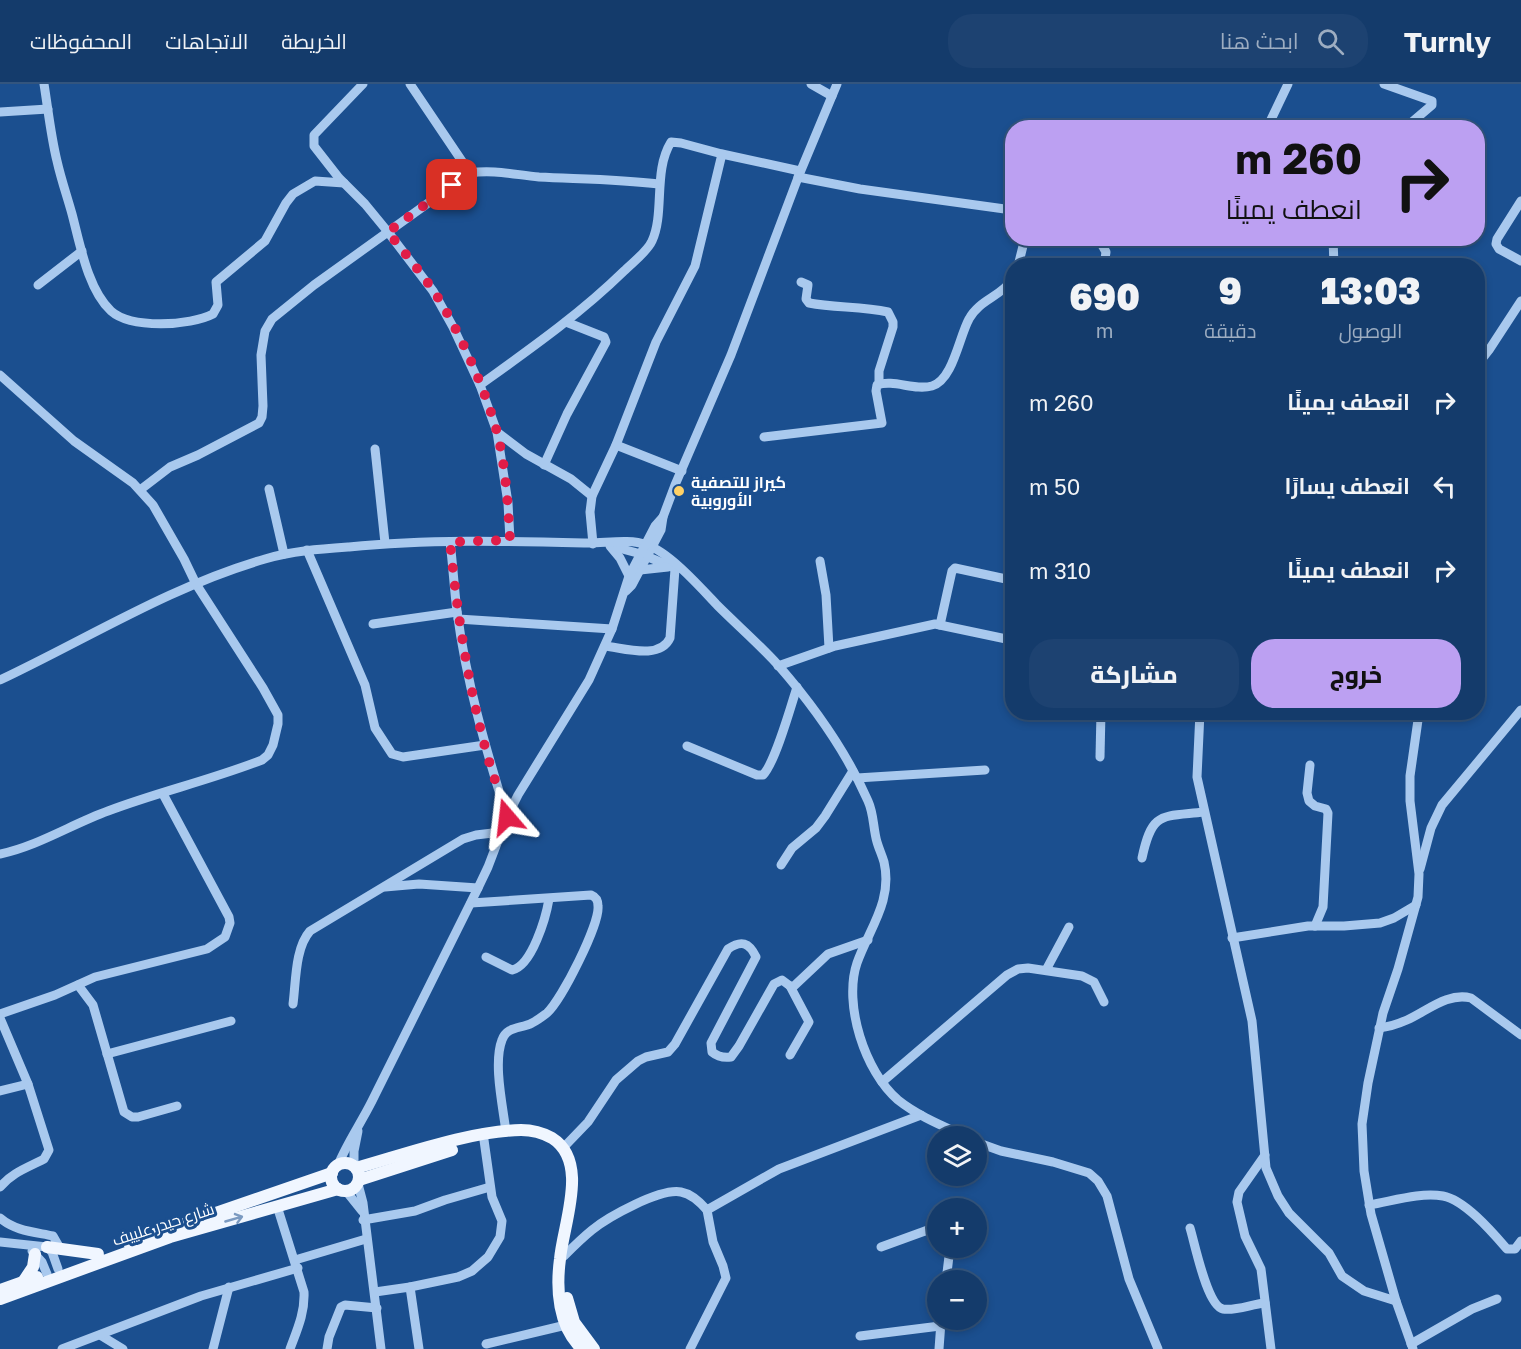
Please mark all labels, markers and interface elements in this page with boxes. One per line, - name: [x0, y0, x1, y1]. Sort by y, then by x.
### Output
- search box: [948, 14, 1368, 68]
- icon: search: [1314, 25, 1347, 58]
- text: Turnly: [1404, 25, 1491, 58]
- text: ابحث هنا: [1220, 27, 1299, 54]
- text: المحفوظات: [30, 28, 132, 54]
- text: الاتجاهات: [165, 28, 248, 54]
- text: الخريطة: [281, 28, 347, 54]
- text: 260 m: [1235, 133, 1362, 183]
- icon: right: [1383, 144, 1461, 222]
- pin: [426, 159, 477, 210]
- icon: arrive: [435, 168, 468, 201]
- text: انعطف يمينًا: [1226, 193, 1362, 225]
- text: 9: [1219, 269, 1242, 312]
- text: 13:03: [1321, 269, 1421, 312]
- text: 690: [1069, 275, 1140, 318]
- text: m: [1096, 318, 1113, 342]
- text: دقيقة: [1204, 318, 1256, 342]
- text: الوصول: [1339, 318, 1403, 342]
- icon: right: [1428, 386, 1461, 419]
- text: انعطف يمينًا: [1287, 388, 1410, 415]
- text: 260 m: [1029, 389, 1094, 416]
- icon: left: [1428, 470, 1461, 503]
- place label: كيراز للتصفية الأوروبية: [691, 472, 786, 510]
- text: انعطف يسارًا: [1285, 472, 1410, 499]
- text: 50 m: [1029, 473, 1080, 500]
- marker: كيراز للتصفية الأوروبية: [672, 484, 686, 498]
- icon: right: [1428, 554, 1461, 587]
- text: انعطف يمينًا: [1287, 556, 1410, 583]
- text: 310 m: [1029, 557, 1091, 584]
- button: مشاركة: [1029, 639, 1239, 708]
- button: خروج: [1251, 639, 1461, 708]
- position arrow: [475, 785, 539, 849]
- map controls: [927, 1126, 987, 1330]
- button: layers: [927, 1126, 987, 1186]
- street label: شارع حيدر علييف: [109, 1198, 217, 1252]
- button: +: [927, 1198, 987, 1258]
- one-way arrow: [224, 1213, 243, 1224]
- button: −: [927, 1270, 987, 1330]

